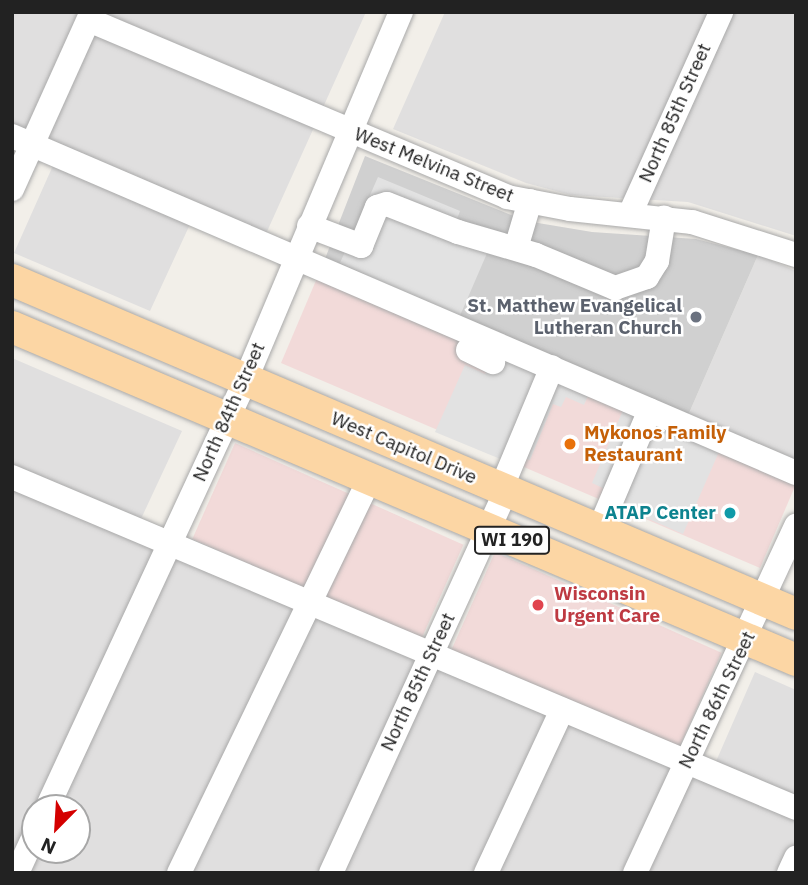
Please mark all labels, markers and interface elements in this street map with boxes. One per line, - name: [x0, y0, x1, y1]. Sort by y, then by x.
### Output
- street label: North 85th Street: [634, 40, 716, 186]
- street label: West Melvina Street: [351, 123, 517, 207]
- place label: St. Matthew Evangelical Lutheran Church: [467, 295, 682, 339]
- marker: St. Matthew Evangelical Lutheran Church: [688, 309, 704, 325]
- street label: North 84th Street: [188, 339, 270, 485]
- street label: West Capitol Drive: [328, 407, 480, 489]
- place label: Mykonos Family Restaurant: [584, 422, 726, 466]
- marker: Mykonos Family Restaurant: [562, 436, 578, 452]
- place label: ATAP Center: [604, 502, 716, 524]
- marker: ATAP Center: [722, 505, 738, 521]
- road number: WI 190: [474, 526, 550, 554]
- place label: Wisconsin Urgent Care: [554, 583, 660, 627]
- marker: Wisconsin Urgent Care: [528, 595, 548, 615]
- street label: North 85th Street: [376, 609, 460, 755]
- street label: North 86th Street: [674, 628, 760, 772]
- north arrow: [21, 794, 91, 864]
- text: N: [37, 833, 59, 860]

